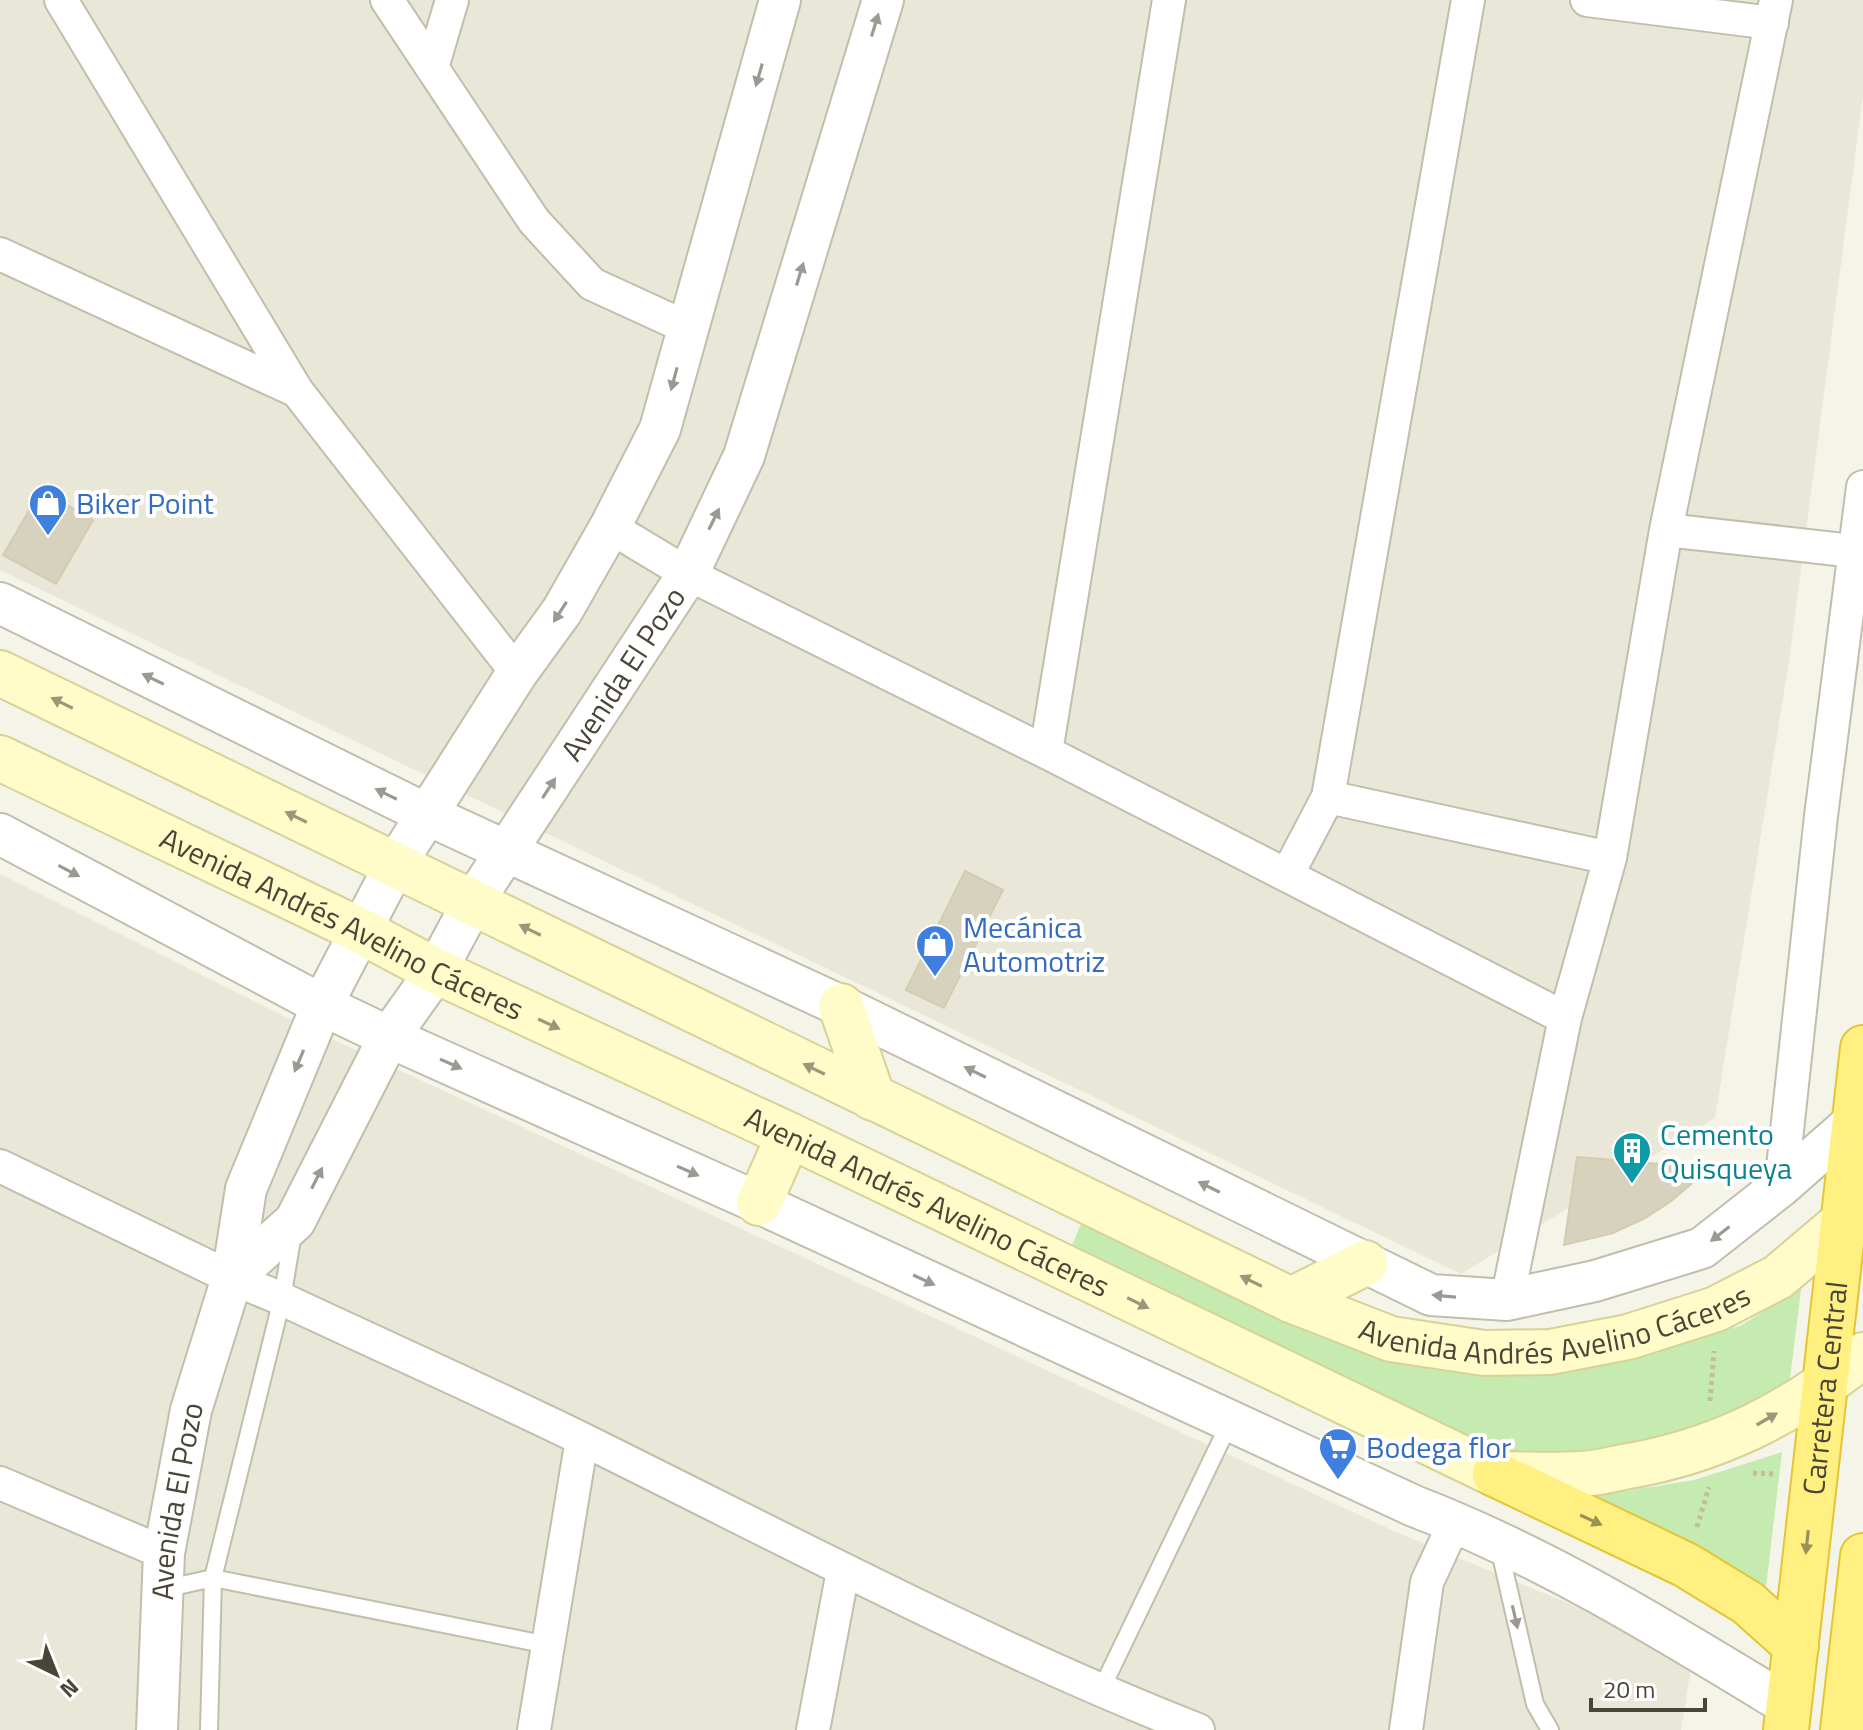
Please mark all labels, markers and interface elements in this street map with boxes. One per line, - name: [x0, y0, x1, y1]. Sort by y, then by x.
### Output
- one-way arrow: [869, 13, 882, 37]
- one-way arrow: [752, 63, 764, 88]
- one-way arrow: [794, 261, 806, 285]
- one-way arrow: [667, 367, 679, 392]
- place label: Biker Point: [76, 480, 214, 526]
- shop icon: Biker Point: [27, 482, 69, 537]
- one-way arrow: [707, 507, 721, 530]
- street label: Avenida El Pozo: [549, 577, 697, 770]
- one-way arrow: [553, 602, 568, 623]
- one-way arrow: [141, 672, 164, 686]
- one-way arrow: [50, 696, 74, 710]
- one-way arrow: [541, 777, 556, 798]
- one-way arrow: [374, 787, 397, 801]
- one-way arrow: [284, 810, 308, 824]
- street label: Avenida Andrés Avelino Cáceres: [152, 815, 532, 1032]
- one-way arrow: [58, 863, 80, 877]
- place label: Mecánica Automotriz: [963, 904, 1105, 984]
- one-way arrow: [519, 923, 542, 936]
- shop icon: Mecánica Automotriz: [914, 923, 956, 978]
- one-way arrow: [537, 1017, 560, 1031]
- one-way arrow: [292, 1049, 305, 1073]
- one-way arrow: [439, 1058, 462, 1071]
- one-way arrow: [802, 1062, 825, 1075]
- one-way arrow: [964, 1065, 987, 1079]
- street label: Avenida Andrés Avelino Cáceres: [737, 1095, 1118, 1309]
- place label: Cemento Quisqueya: [1660, 1111, 1792, 1191]
- building icon: Cemento Quisqueya: [1611, 1130, 1653, 1185]
- one-way arrow: [676, 1165, 699, 1178]
- one-way arrow: [310, 1166, 324, 1189]
- one-way arrow: [1197, 1180, 1220, 1193]
- one-way arrow: [1710, 1226, 1730, 1242]
- street label: Avenida Andrés Avelino Cáceres: [1352, 1272, 1758, 1376]
- one-way arrow: [912, 1273, 936, 1287]
- one-way arrow: [1240, 1274, 1263, 1288]
- street label: Carretera Central: [1790, 1279, 1859, 1497]
- one-way arrow: [1431, 1289, 1456, 1302]
- one-way arrow: [1126, 1296, 1150, 1310]
- street label: Avenida El Pozo: [139, 1399, 215, 1601]
- one-way arrow: [1756, 1412, 1778, 1426]
- place label: Bodega flor: [1366, 1424, 1511, 1470]
- supermarket icon: Bodega flor: [1317, 1426, 1359, 1481]
- one-way arrow: [1579, 1513, 1602, 1527]
- one-way arrow: [1801, 1530, 1814, 1555]
- one-way arrow: [1509, 1605, 1522, 1630]
- north arrow: [16, 1634, 96, 1714]
- scale bar: [1591, 1662, 1705, 1712]
- text: N: [52, 1671, 87, 1706]
- text: 20 m: [1603, 1671, 1655, 1707]

